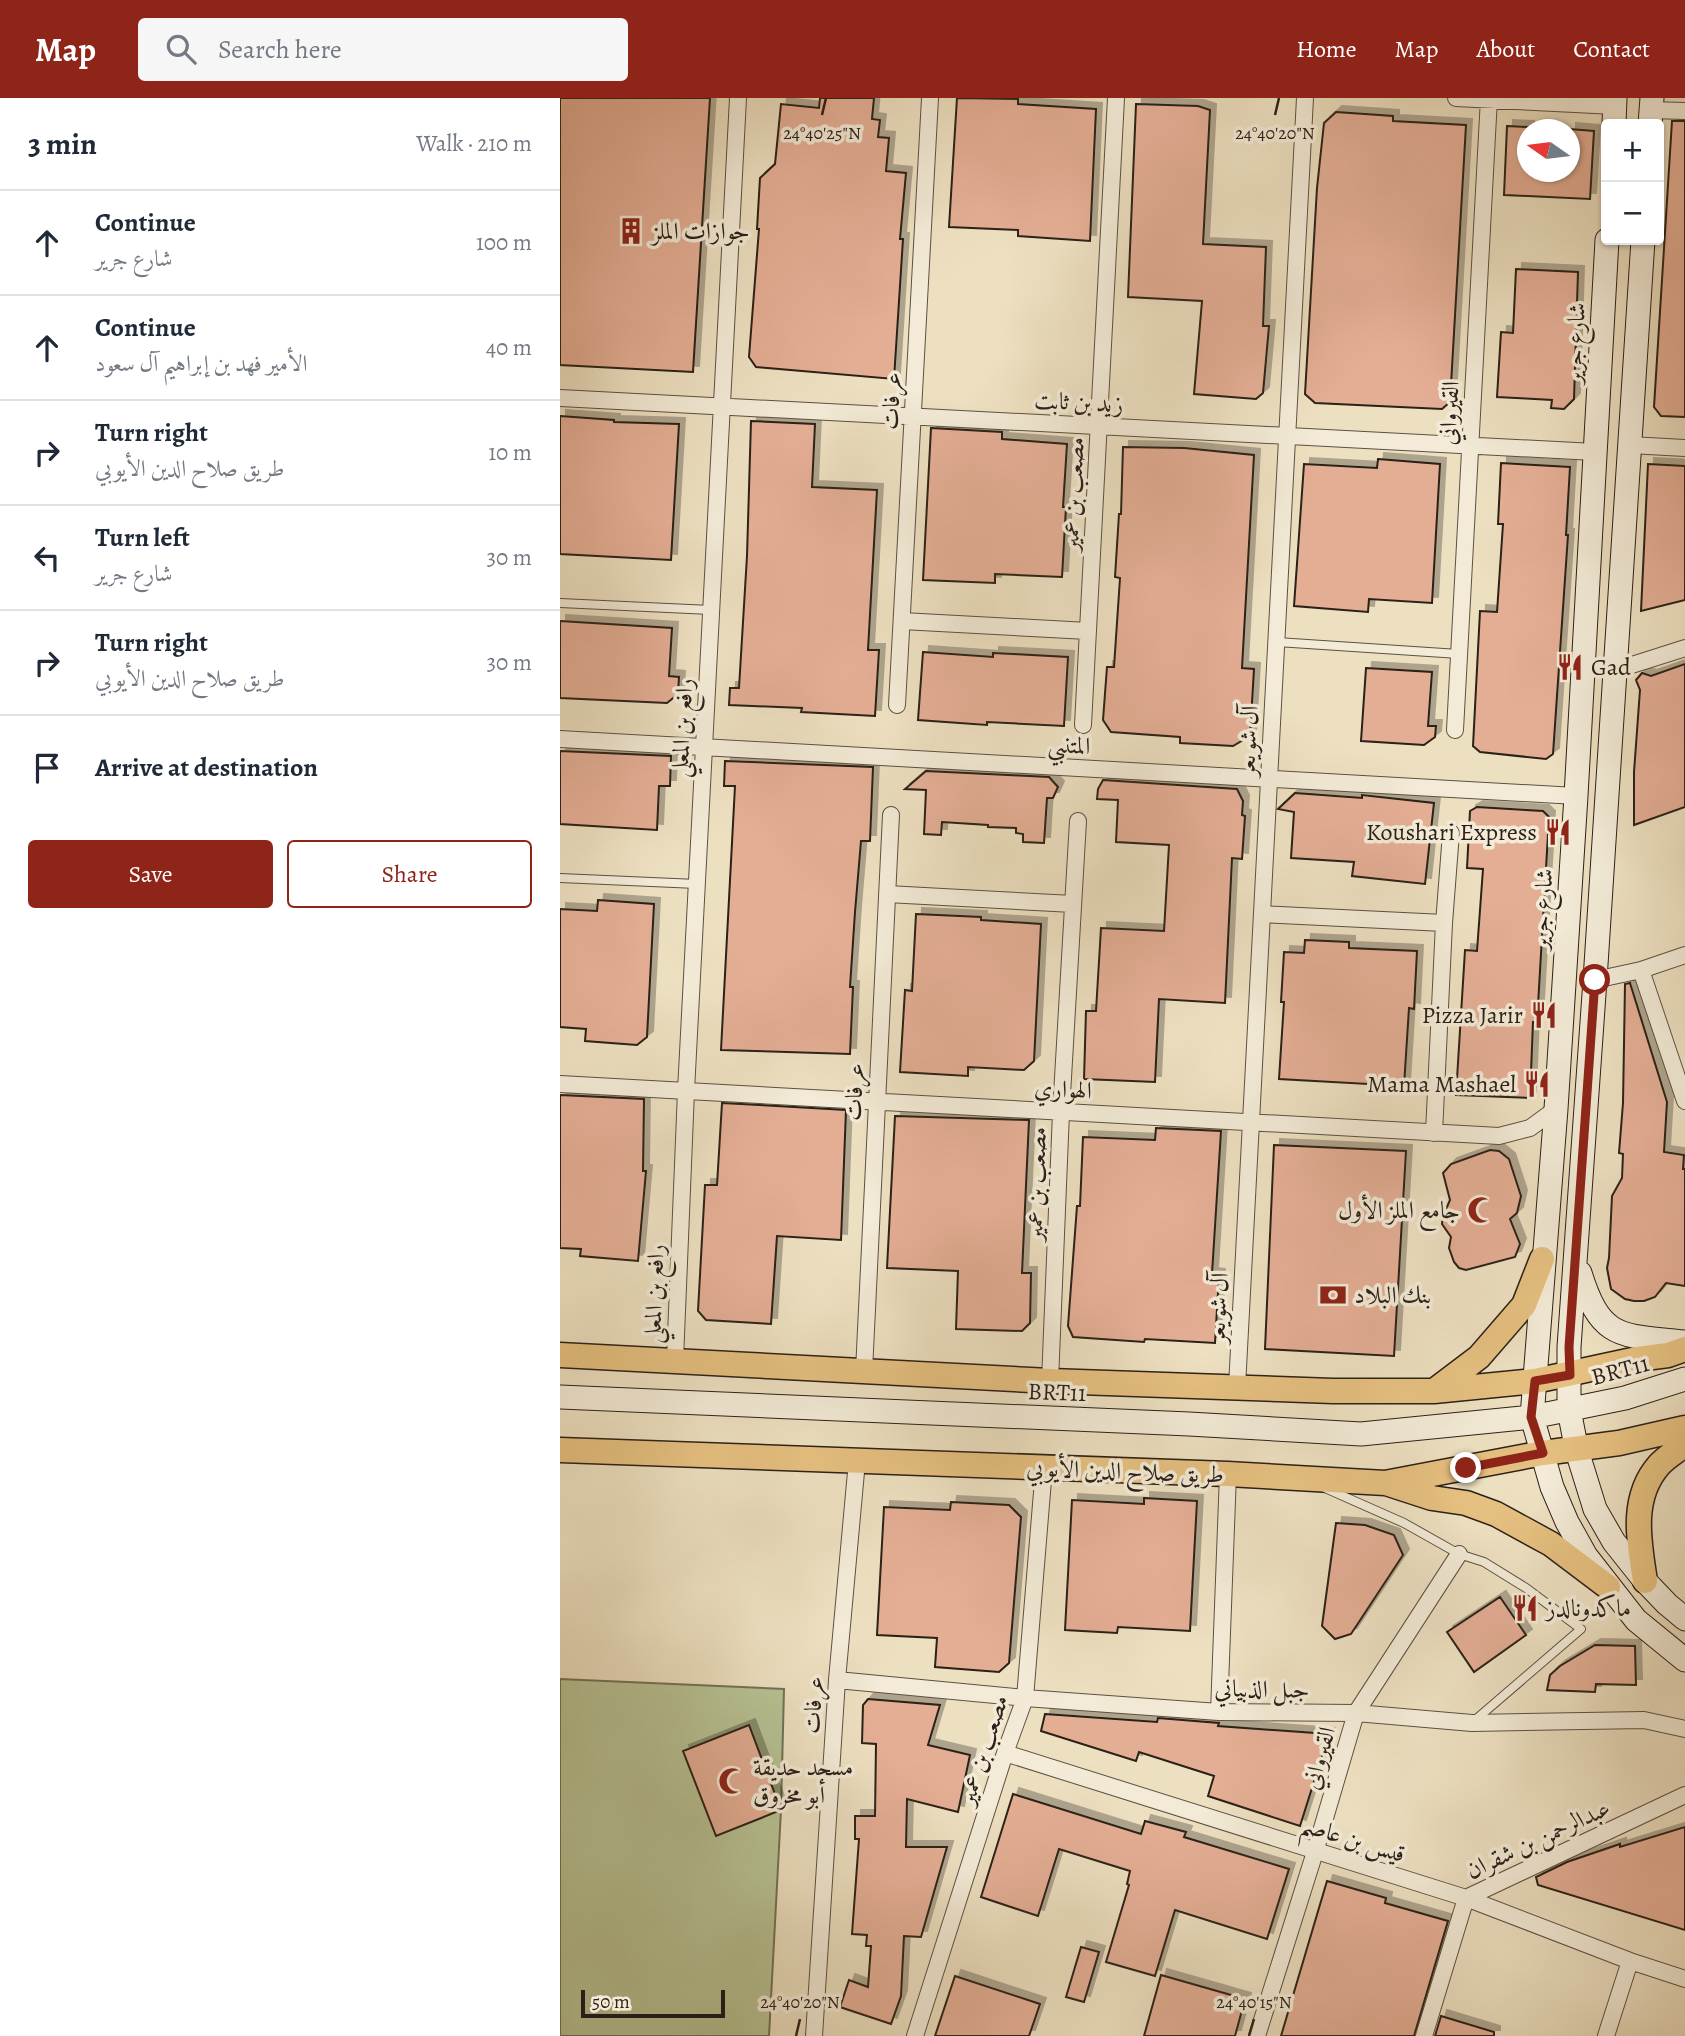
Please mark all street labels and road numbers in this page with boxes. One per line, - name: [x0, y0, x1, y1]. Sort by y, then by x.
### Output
- street label: شارع جرير: [1557, 302, 1597, 387]
- street label: عرفات: [874, 371, 909, 431]
- street label: القيرواني: [1431, 380, 1470, 446]
- street label: زيد بن ثابت: [1034, 384, 1124, 420]
- street label: مصعب بن عمير: [1054, 436, 1092, 555]
- street label: رافع بن المعلي: [663, 677, 708, 779]
- street label: آل شويعر: [1230, 702, 1266, 780]
- street label: المتنبي: [1046, 728, 1091, 768]
- street label: شارع جرير: [1523, 868, 1565, 954]
- street label: عرفات: [837, 1062, 872, 1122]
- street label: الهواري: [1033, 1072, 1093, 1109]
- street label: مصعب بن عمير: [1018, 1126, 1054, 1245]
- street label: رافع بن المعلي: [636, 1244, 679, 1345]
- street label: آل شويعر: [1200, 1269, 1236, 1347]
- street label: BRT11: [1588, 1347, 1652, 1393]
- street label: BRT11: [1027, 1375, 1087, 1409]
- street label: طريق صلاح الدين الأيوبي: [1025, 1452, 1224, 1495]
- street label: جبل الذبياني: [1214, 1672, 1310, 1709]
- street label: عرفات: [795, 1675, 832, 1735]
- street label: مصعب بن عمير: [949, 1691, 1016, 1812]
- street label: القيرواني: [1295, 1723, 1346, 1794]
- street label: عبدالرحمن بن شقران: [1461, 1792, 1615, 1886]
- street label: قيس بن عاصم: [1295, 1808, 1409, 1878]

